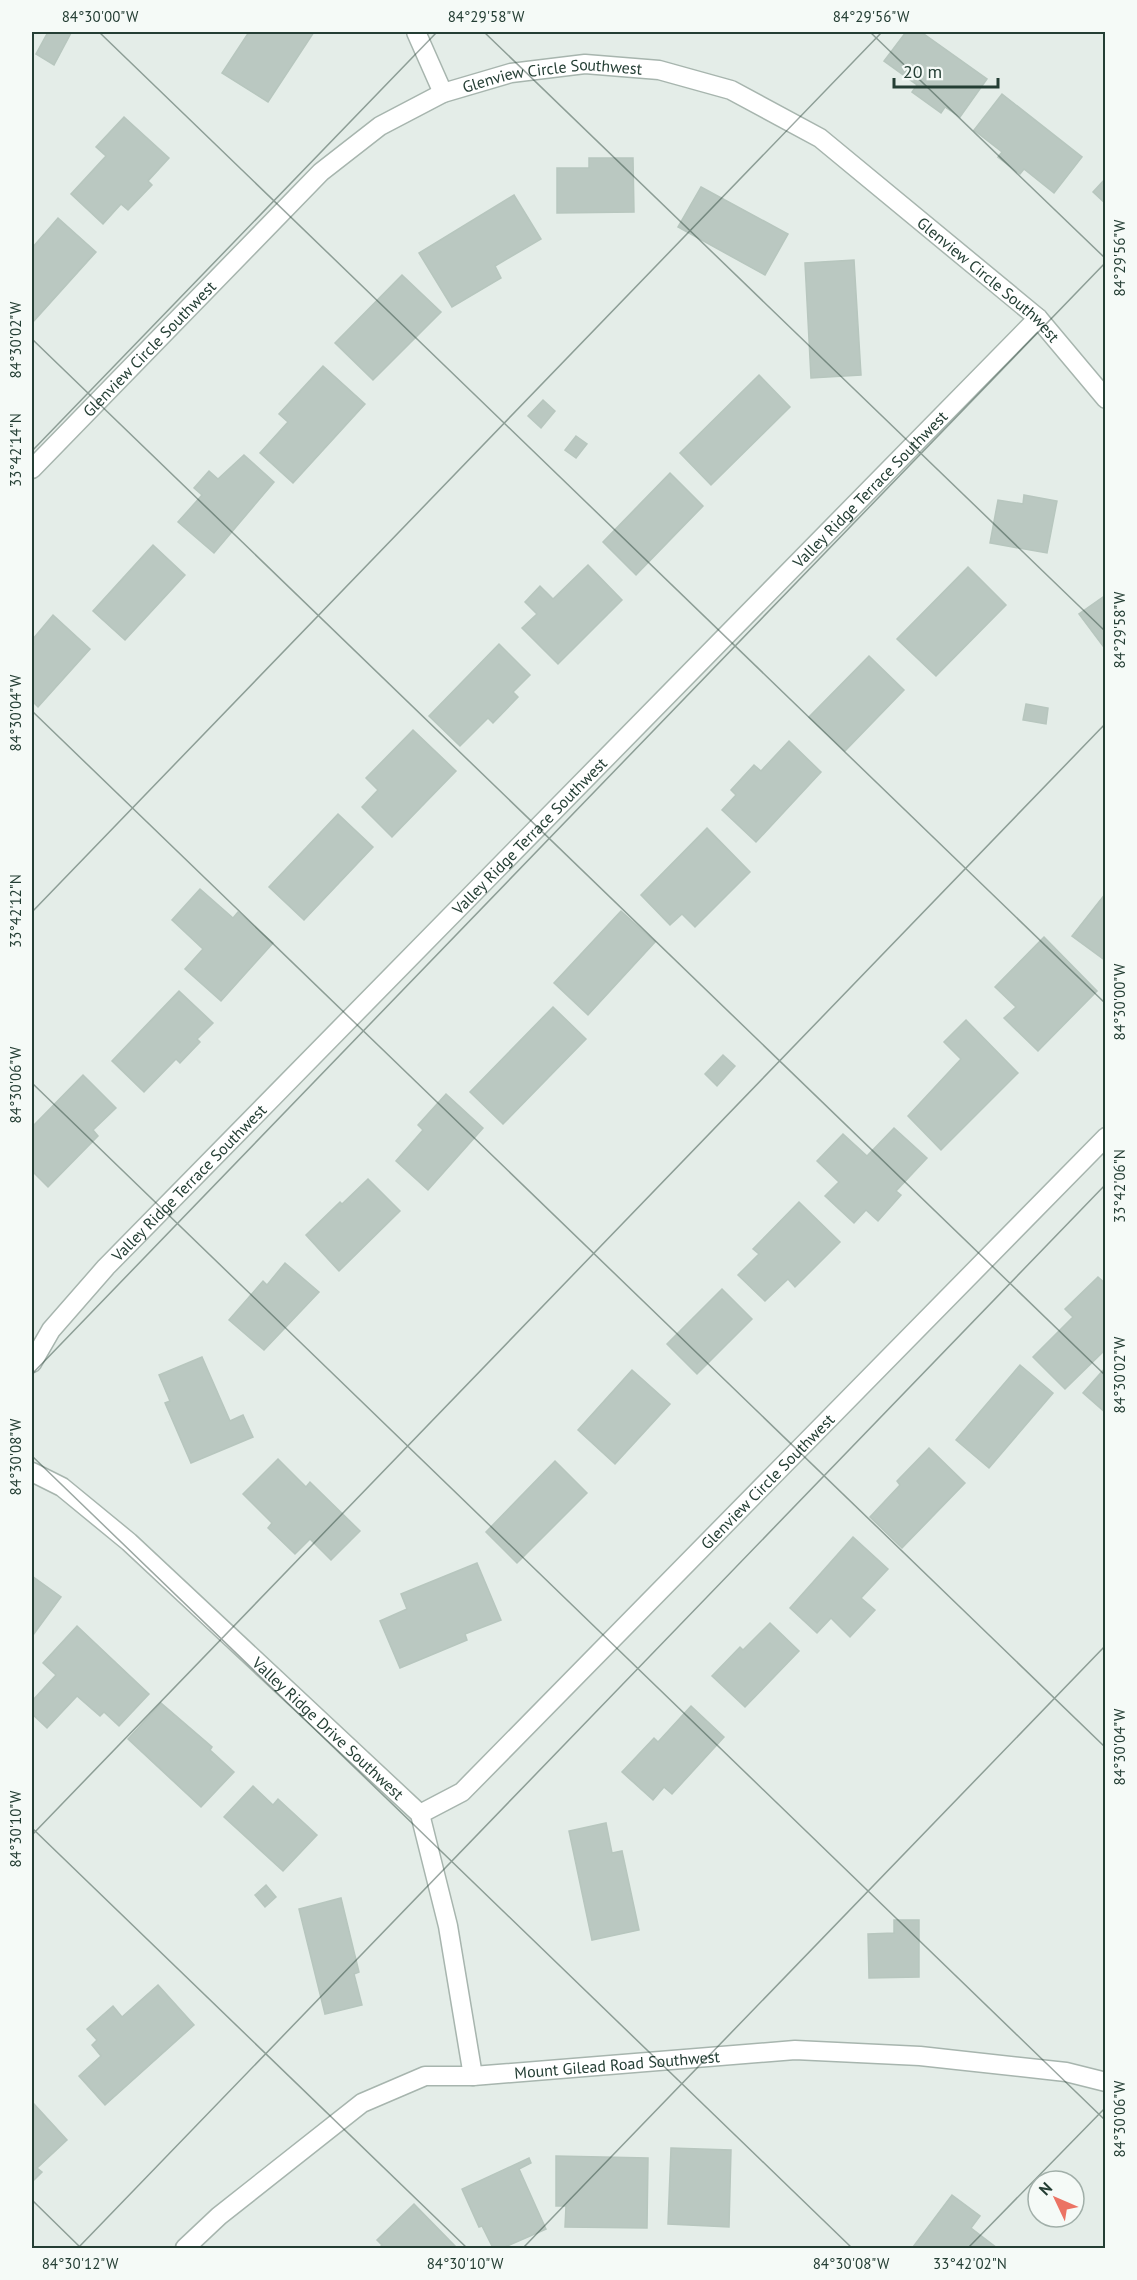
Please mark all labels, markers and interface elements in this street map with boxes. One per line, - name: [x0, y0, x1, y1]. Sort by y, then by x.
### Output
- text: 84°30'00"W: [62, 7, 139, 26]
- text: 84°29'58"W: [448, 7, 525, 26]
- text: 84°29'56"W: [833, 7, 910, 26]
- scale bar: [894, 51, 998, 89]
- street label: Glenview Circle Southwest: [460, 54, 643, 97]
- text: 20 m: [903, 60, 942, 83]
- street label: Glenview Circle Southwest: [913, 212, 1064, 347]
- text: 84°29'56"W: [1110, 219, 1129, 296]
- street label: Glenview Circle Southwest: [79, 276, 220, 421]
- text: 84°30'02"W: [6, 301, 25, 378]
- street label: Valley Ridge Terrace Southwest: [788, 406, 952, 573]
- text: 33°42'14"N: [6, 413, 25, 487]
- text: 84°29'58"W: [1110, 591, 1129, 668]
- text: 84°30'04"W: [6, 674, 25, 751]
- street label: Valley Ridge Terrace Southwest: [447, 753, 611, 919]
- text: 33°42'12"N: [6, 874, 25, 948]
- text: 84°30'00"W: [1110, 963, 1129, 1040]
- text: 84°30'06"W: [6, 1046, 25, 1123]
- street label: Valley Ridge Terrace Southwest: [107, 1099, 271, 1266]
- text: 33°42'06"N: [1110, 1149, 1129, 1223]
- text: 84°30'02"W: [1110, 1336, 1129, 1413]
- street label: Glenview Circle Southwest: [696, 1409, 839, 1553]
- text: 84°30'08"W: [6, 1418, 25, 1495]
- street label: Valley Ridge Drive Southwest: [248, 1652, 409, 1804]
- text: 84°30'04"W: [1110, 1708, 1129, 1785]
- text: 84°30'10"W: [6, 1790, 25, 1867]
- street label: Mount Gilead Road Southwest: [514, 2046, 721, 2083]
- text: 84°30'06"W: [1110, 2080, 1129, 2157]
- north arrow: [1026, 2169, 1086, 2229]
- text: N: [1034, 2178, 1056, 2199]
- text: 84°30'12"W: [42, 2254, 119, 2273]
- text: 84°30'10"W: [427, 2254, 504, 2273]
- text: 84°30'08"W: [813, 2254, 890, 2273]
- text: 33°42'02"N: [933, 2254, 1007, 2273]

